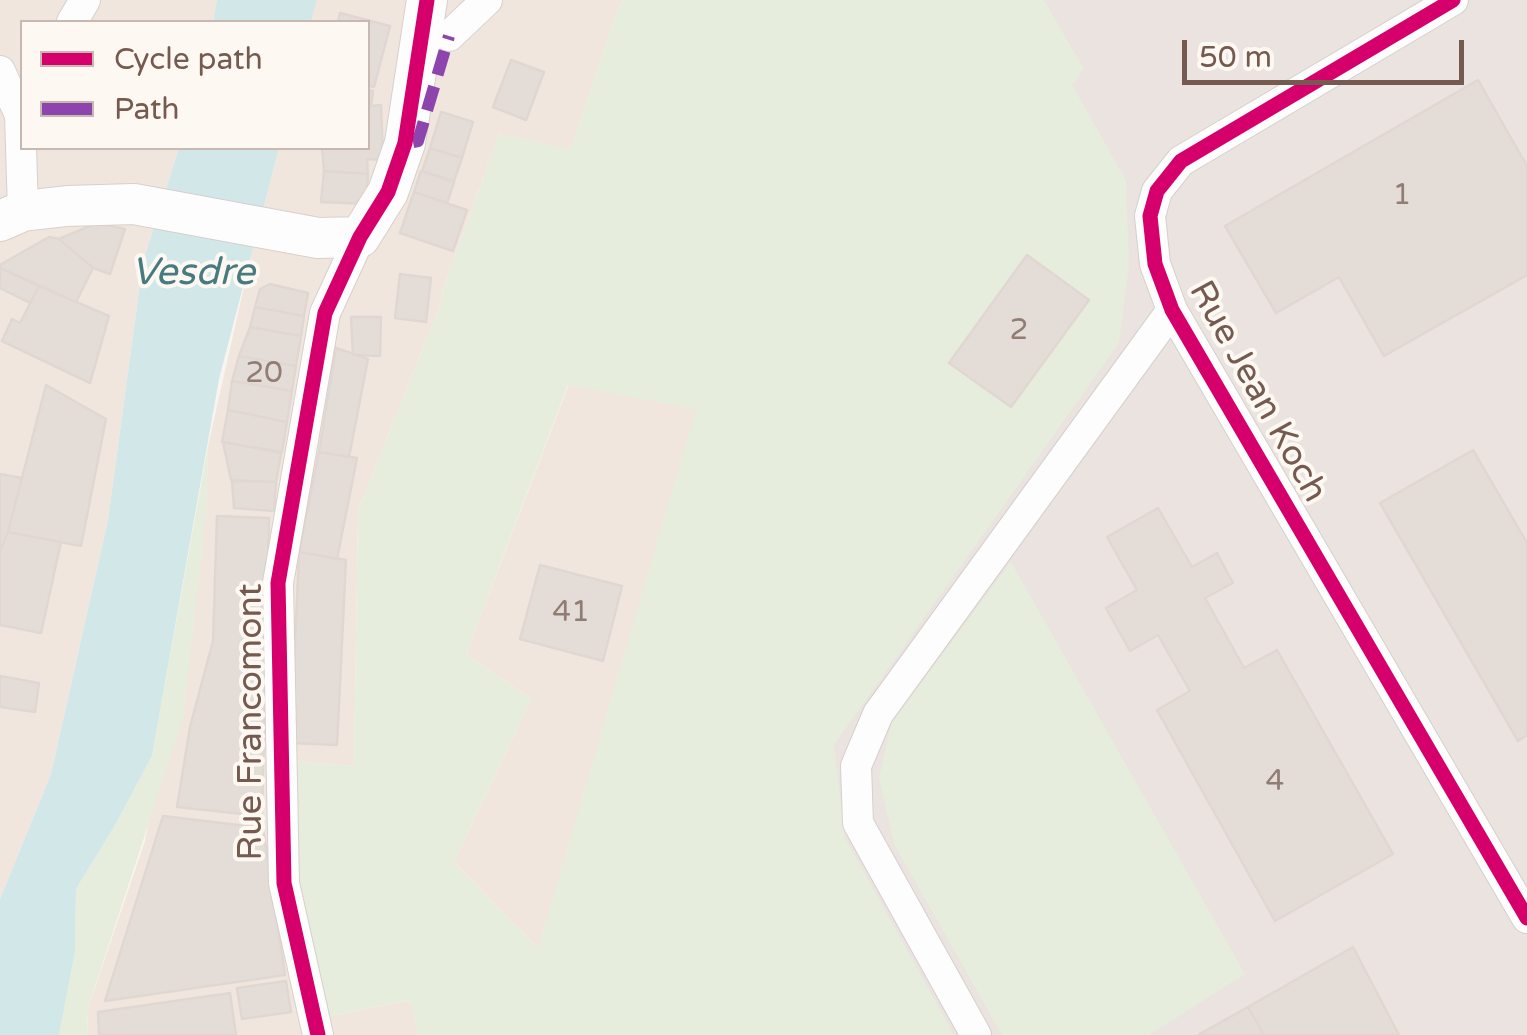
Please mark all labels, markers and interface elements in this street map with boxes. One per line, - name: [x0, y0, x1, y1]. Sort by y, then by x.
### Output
- legend: [20, 20, 370, 150]
- scale bar: [1187, 20, 1470, 82]
- text: 50 m: [1199, 39, 1272, 76]
- text: Cycle path: [114, 41, 263, 78]
- text: Path: [114, 91, 180, 128]
- house number: 1: [1393, 178, 1411, 214]
- water label: Vesdre: [131, 251, 255, 297]
- street label: Rue Jean Koch: [1179, 274, 1335, 510]
- house number: 2: [1010, 313, 1028, 349]
- house number: 20: [245, 356, 283, 392]
- street label: Rue Francomont: [231, 583, 273, 861]
- house number: 41: [552, 595, 590, 631]
- house number: 4: [1266, 764, 1284, 800]

